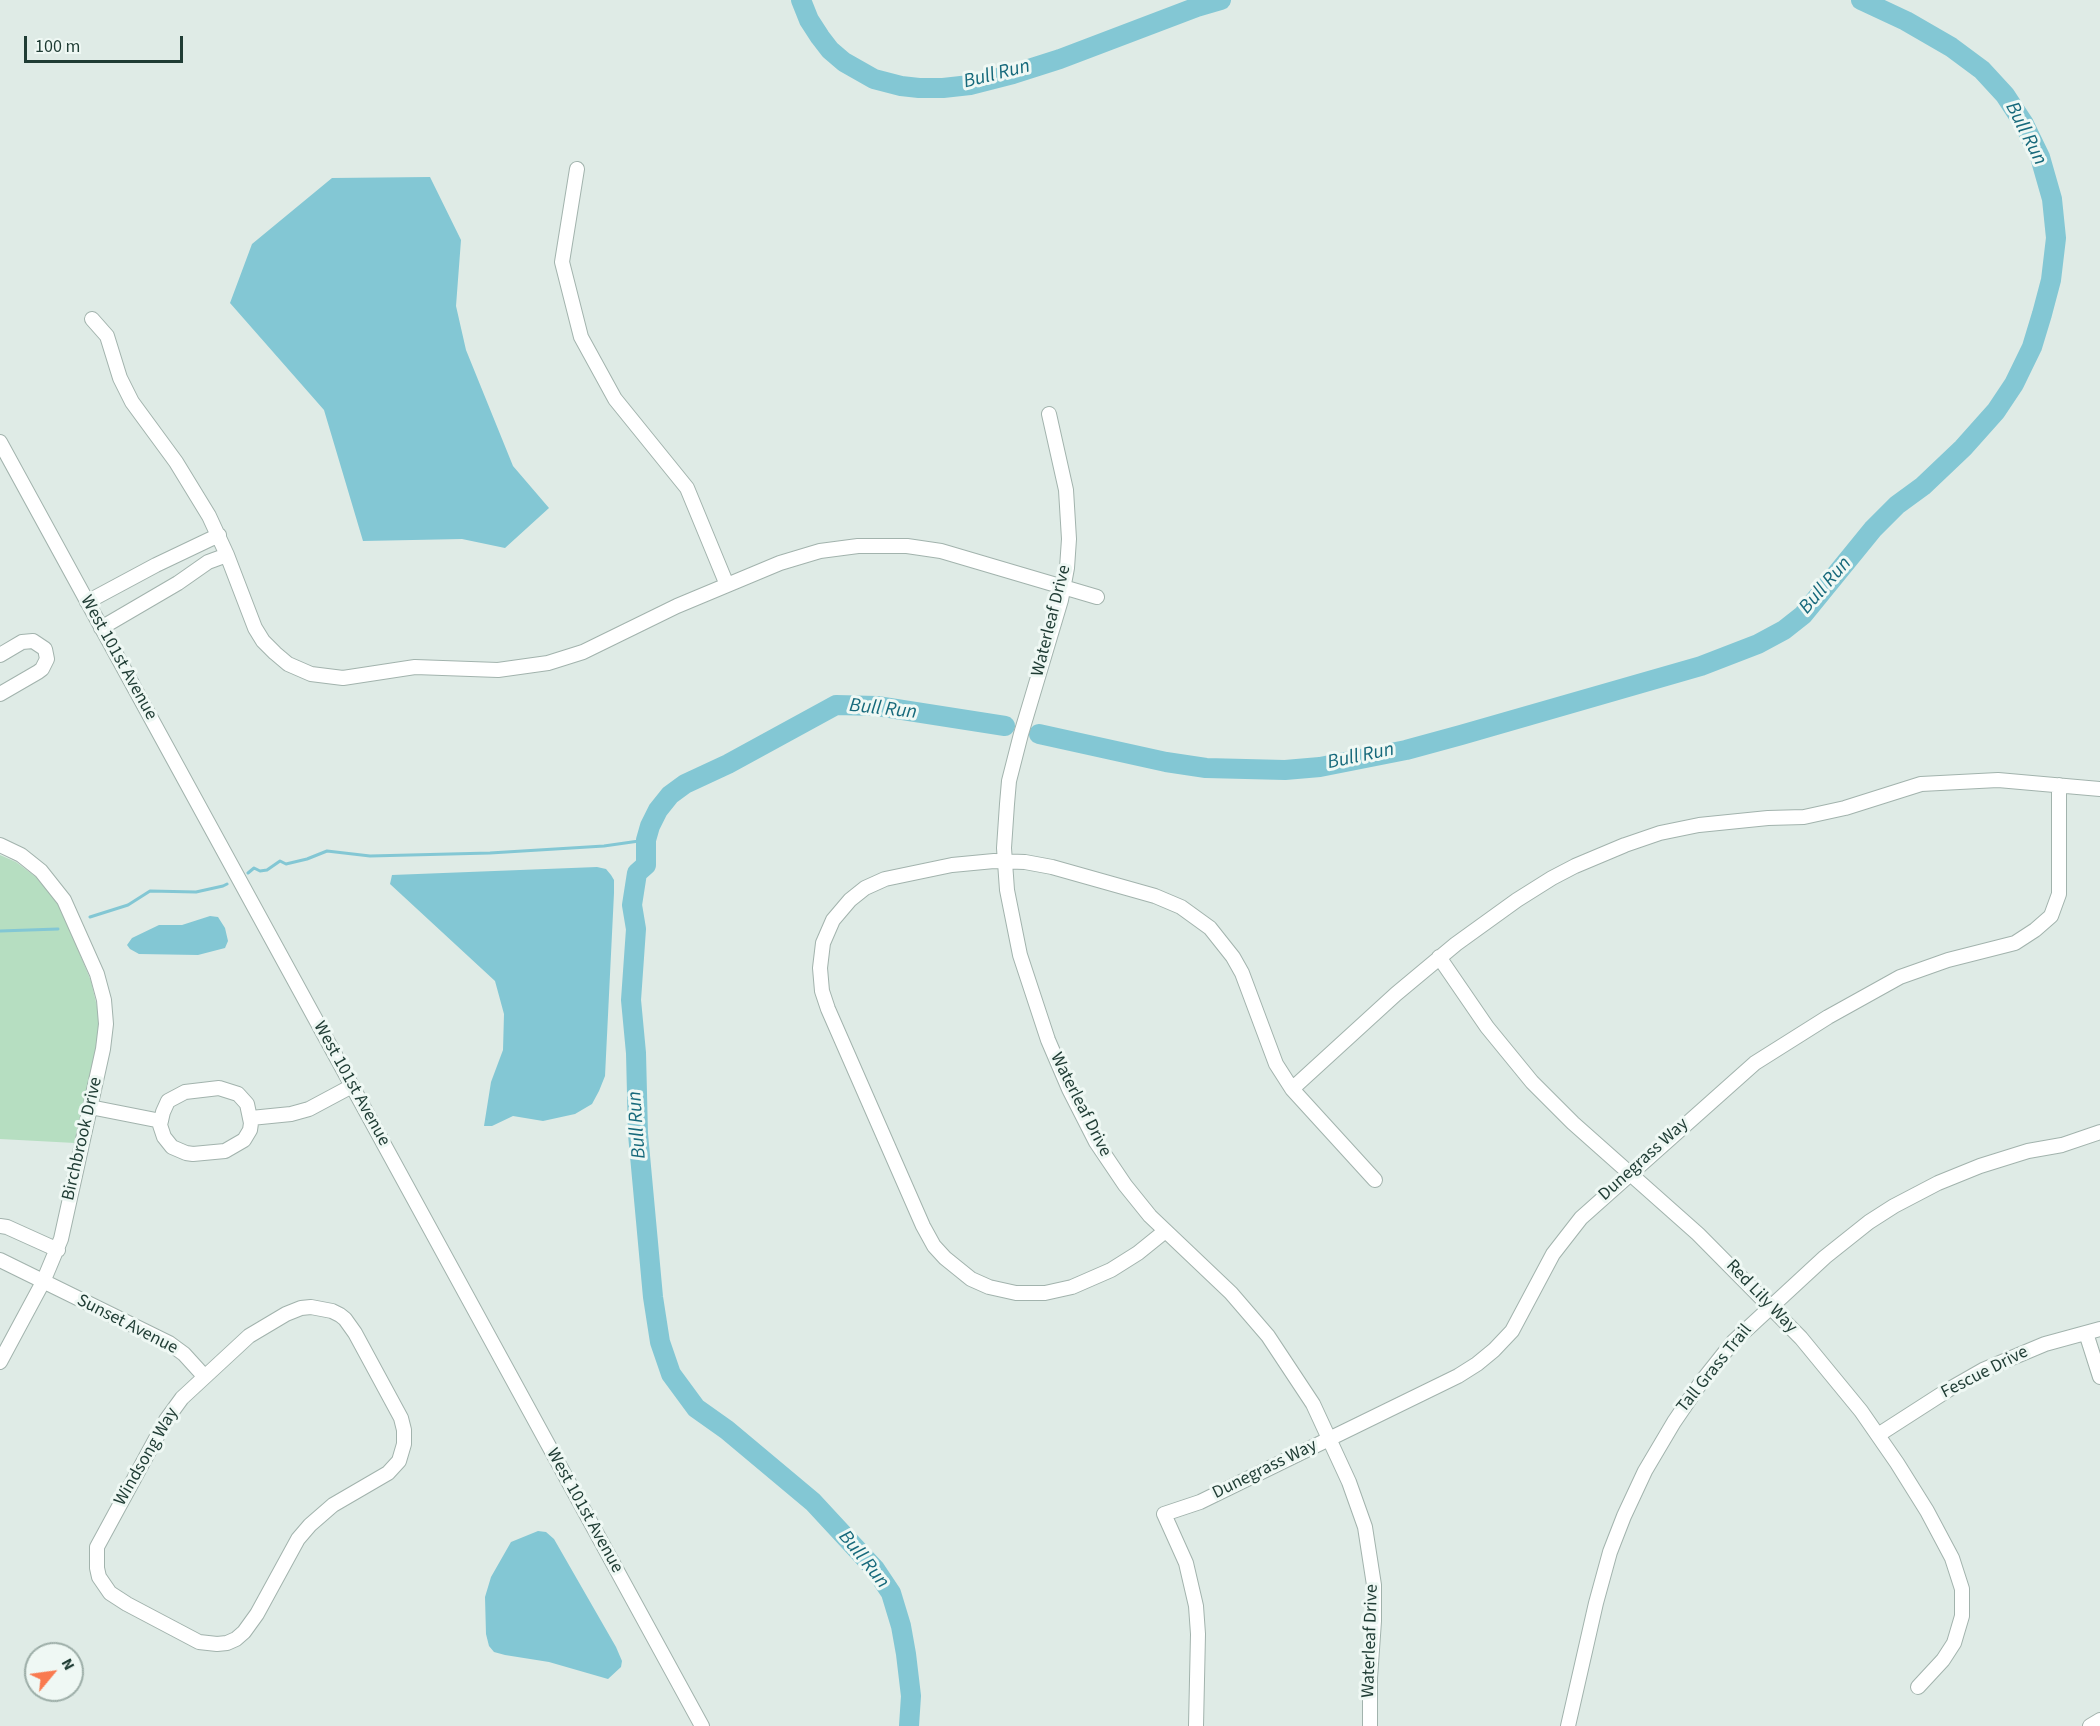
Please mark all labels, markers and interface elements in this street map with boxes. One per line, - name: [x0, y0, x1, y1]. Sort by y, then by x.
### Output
- scale bar: [27, 24, 186, 62]
- text: 100 m: [35, 34, 80, 59]
- water label: Bull Run: [961, 55, 1033, 95]
- water label: Bull Run: [1999, 98, 2051, 170]
- water label: Bull Run: [1795, 553, 1857, 619]
- street label: Waterleaf Drive: [1028, 563, 1076, 679]
- street label: West 101st Avenue: [75, 592, 161, 724]
- water label: Bull Run: [848, 695, 918, 725]
- water label: Bull Run: [1325, 738, 1397, 776]
- street label: West 101st Avenue: [308, 1018, 394, 1150]
- street label: Waterleaf Drive: [1045, 1049, 1115, 1161]
- street label: Birchbrook Drive: [58, 1075, 108, 1203]
- water label: Bull Run: [624, 1090, 652, 1160]
- street label: Dunegrass Way: [1595, 1114, 1693, 1206]
- street label: Red Lily Way: [1721, 1256, 1801, 1338]
- street label: Sunset Avenue: [73, 1290, 181, 1360]
- street label: Tall Grass Trail: [1673, 1320, 1757, 1418]
- street label: Fescue Drive: [1938, 1342, 2032, 1404]
- street label: Windsong Way: [110, 1404, 184, 1510]
- street label: Dunegrass Way: [1209, 1435, 1321, 1505]
- street label: West 101st Avenue: [541, 1445, 627, 1577]
- water label: Bull Run: [832, 1526, 894, 1594]
- street label: Waterleaf Drive: [1358, 1584, 1384, 1698]
- north arrow: [24, 1642, 84, 1702]
- text: N: [56, 1654, 80, 1674]

